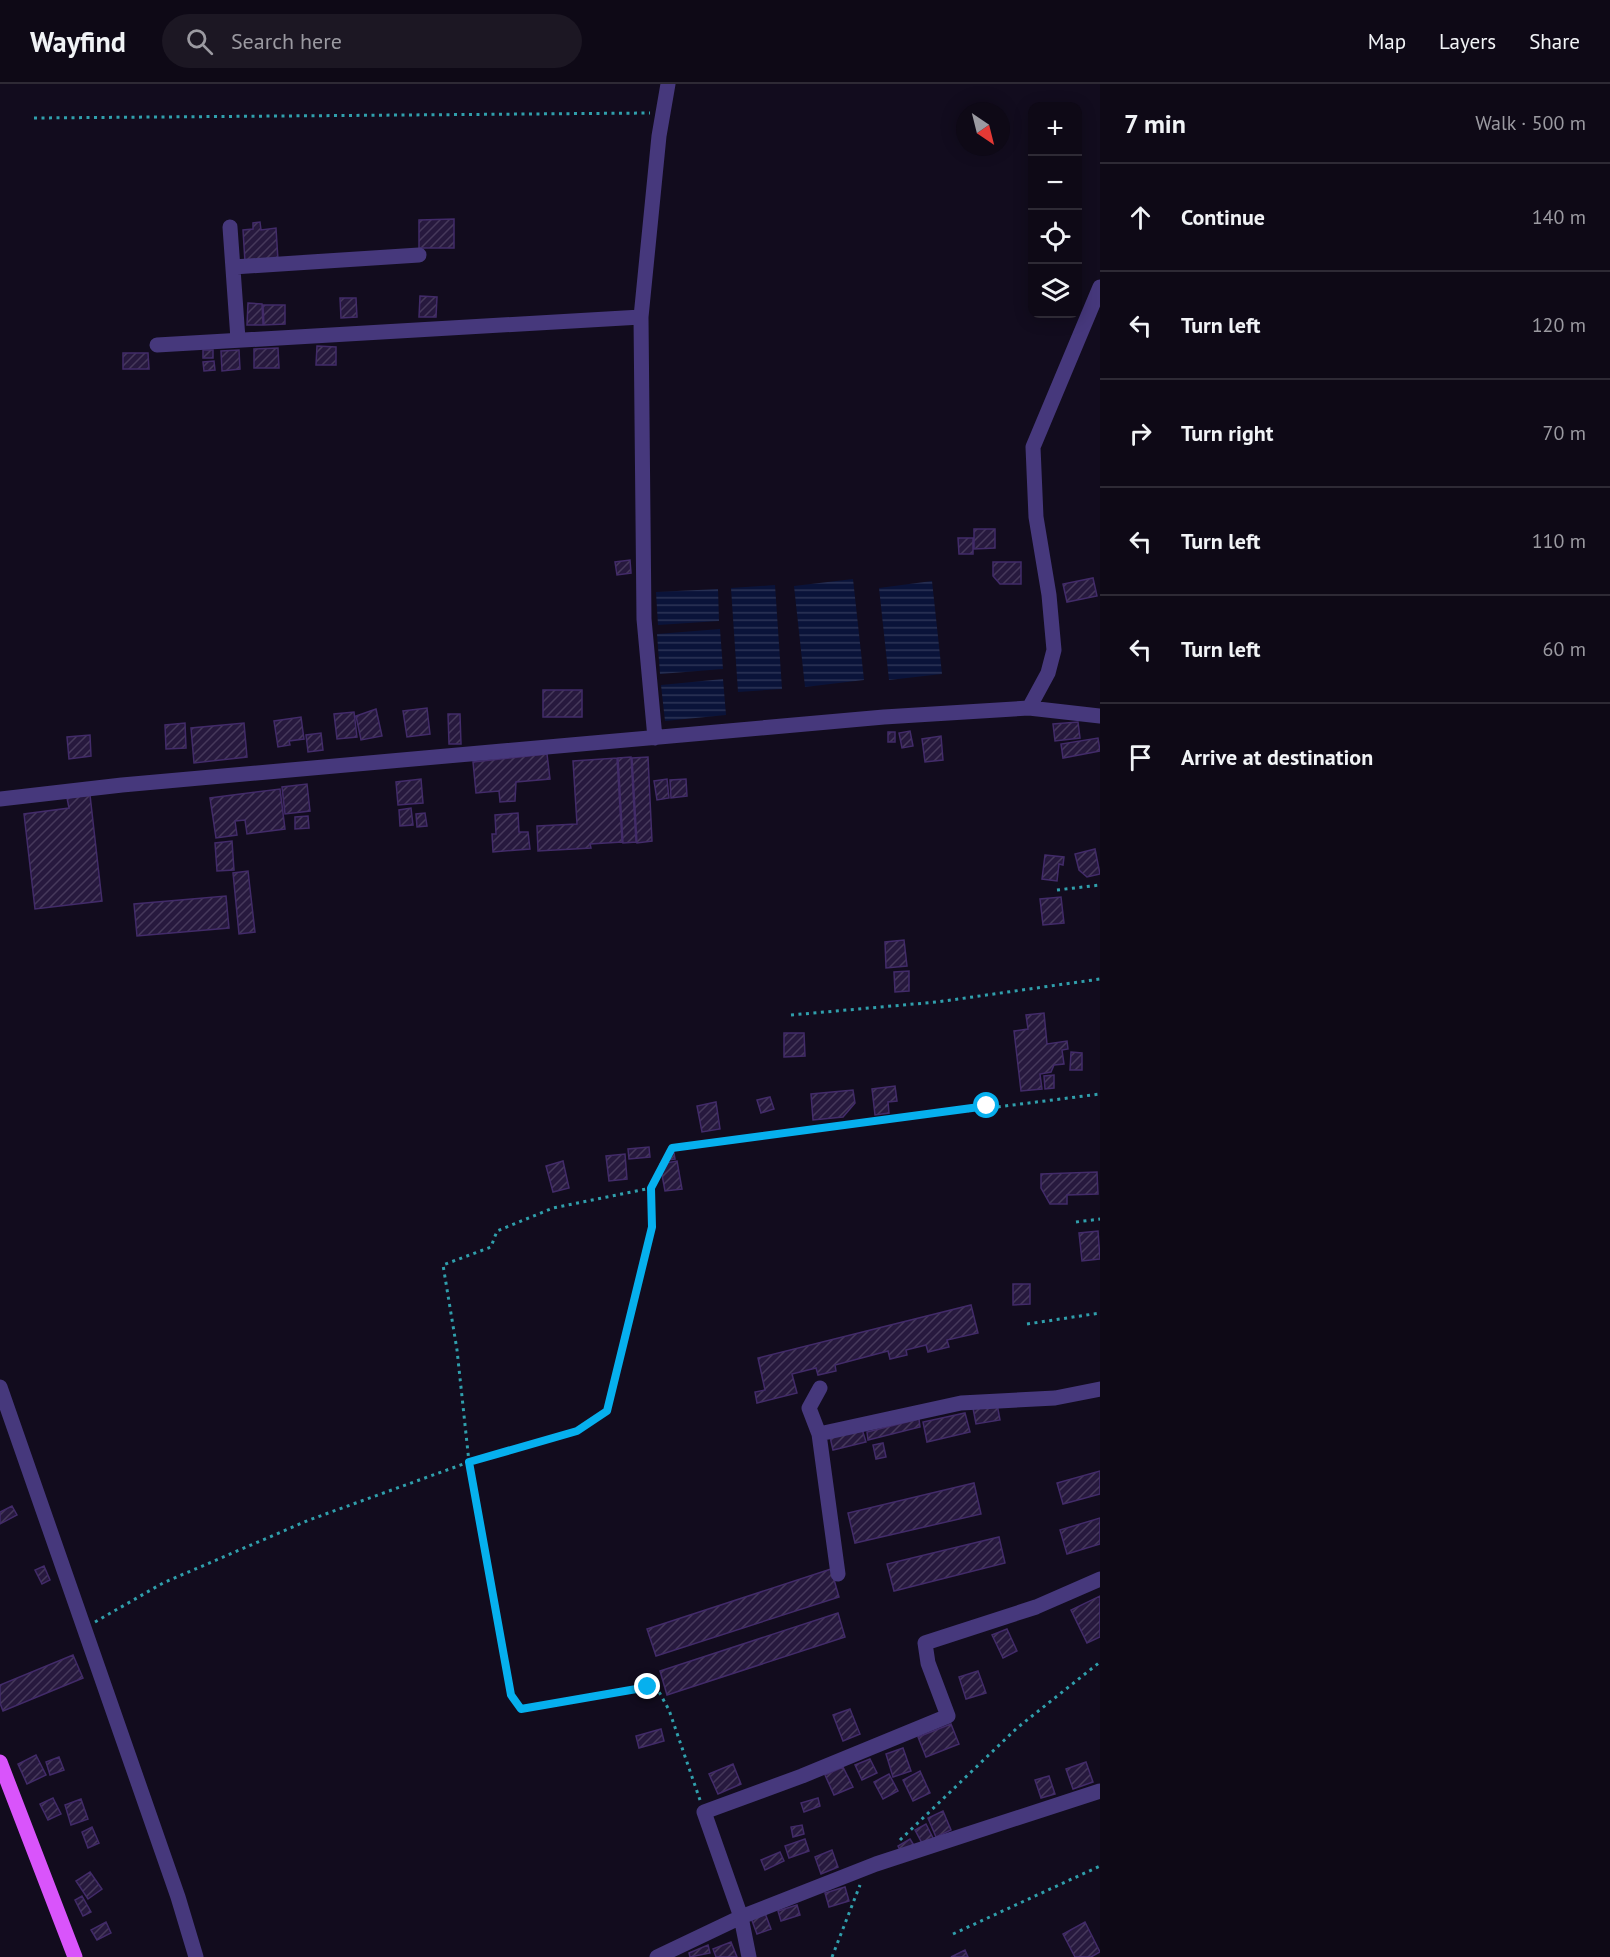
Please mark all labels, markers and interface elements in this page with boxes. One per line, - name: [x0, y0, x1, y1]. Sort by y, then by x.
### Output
- search box: [162, 14, 582, 68]
- text: Wayfind: [30, 23, 126, 60]
- icon: search: [183, 25, 216, 58]
- text: Search here: [231, 27, 342, 55]
- text: Map: [1368, 28, 1406, 55]
- text: Layers: [1439, 28, 1496, 55]
- text: Share: [1529, 28, 1580, 55]
- north arrow: [956, 102, 1010, 156]
- map controls: [1028, 102, 1082, 318]
- button: +: [1028, 102, 1082, 156]
- text: 7 min: [1124, 107, 1186, 140]
- text: Walk · 500 m: [1475, 110, 1586, 136]
- button: −: [1028, 156, 1082, 210]
- icon: ahead: [1124, 201, 1157, 234]
- text: Continue: [1181, 203, 1265, 231]
- text: 140 m: [1532, 204, 1586, 230]
- button: locate: [1028, 210, 1082, 264]
- button: layers: [1028, 264, 1082, 318]
- icon: left: [1124, 309, 1157, 342]
- text: Turn left: [1181, 311, 1261, 339]
- text: 120 m: [1532, 312, 1586, 338]
- icon: right: [1124, 417, 1157, 450]
- text: Turn right: [1181, 419, 1273, 447]
- text: 70 m: [1543, 420, 1586, 446]
- icon: left: [1124, 525, 1157, 558]
- text: Turn left: [1181, 527, 1261, 555]
- text: 110 m: [1532, 528, 1586, 554]
- icon: left: [1124, 633, 1157, 666]
- text: Turn left: [1181, 635, 1261, 663]
- text: 60 m: [1543, 636, 1586, 662]
- icon: arrive: [1124, 741, 1157, 774]
- text: Arrive at destination: [1181, 743, 1373, 771]
- route start: [973, 1092, 999, 1118]
- route end: [634, 1673, 660, 1699]

